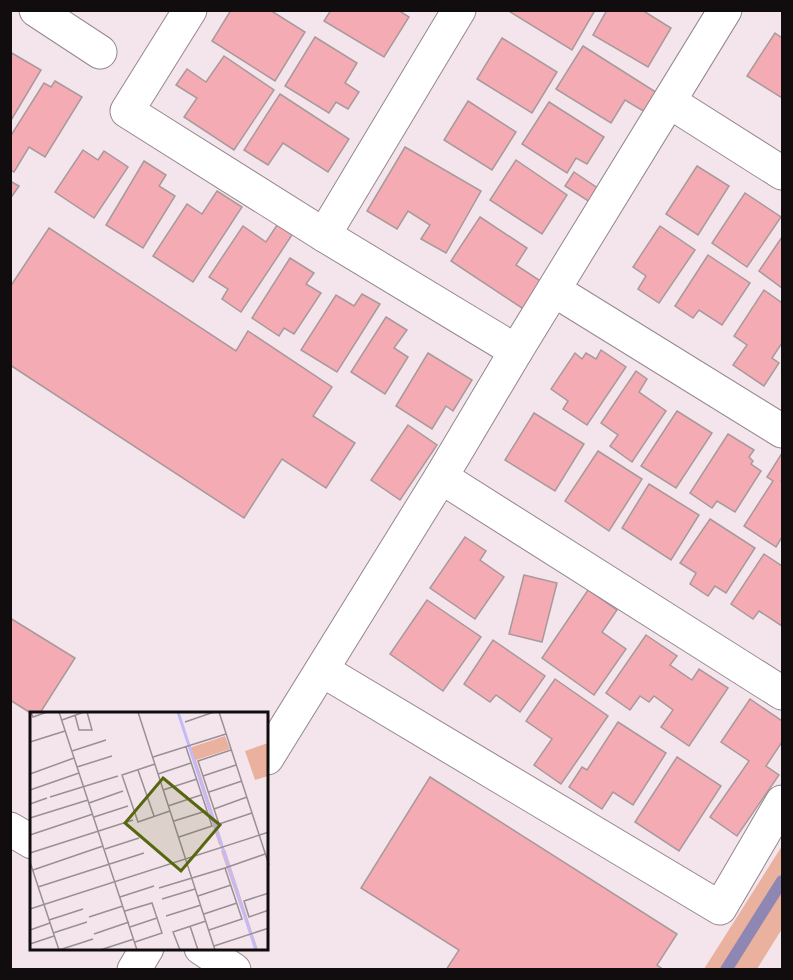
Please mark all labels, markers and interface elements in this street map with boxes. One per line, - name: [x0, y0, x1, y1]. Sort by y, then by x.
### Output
- inset map: [30, 712, 268, 950]

